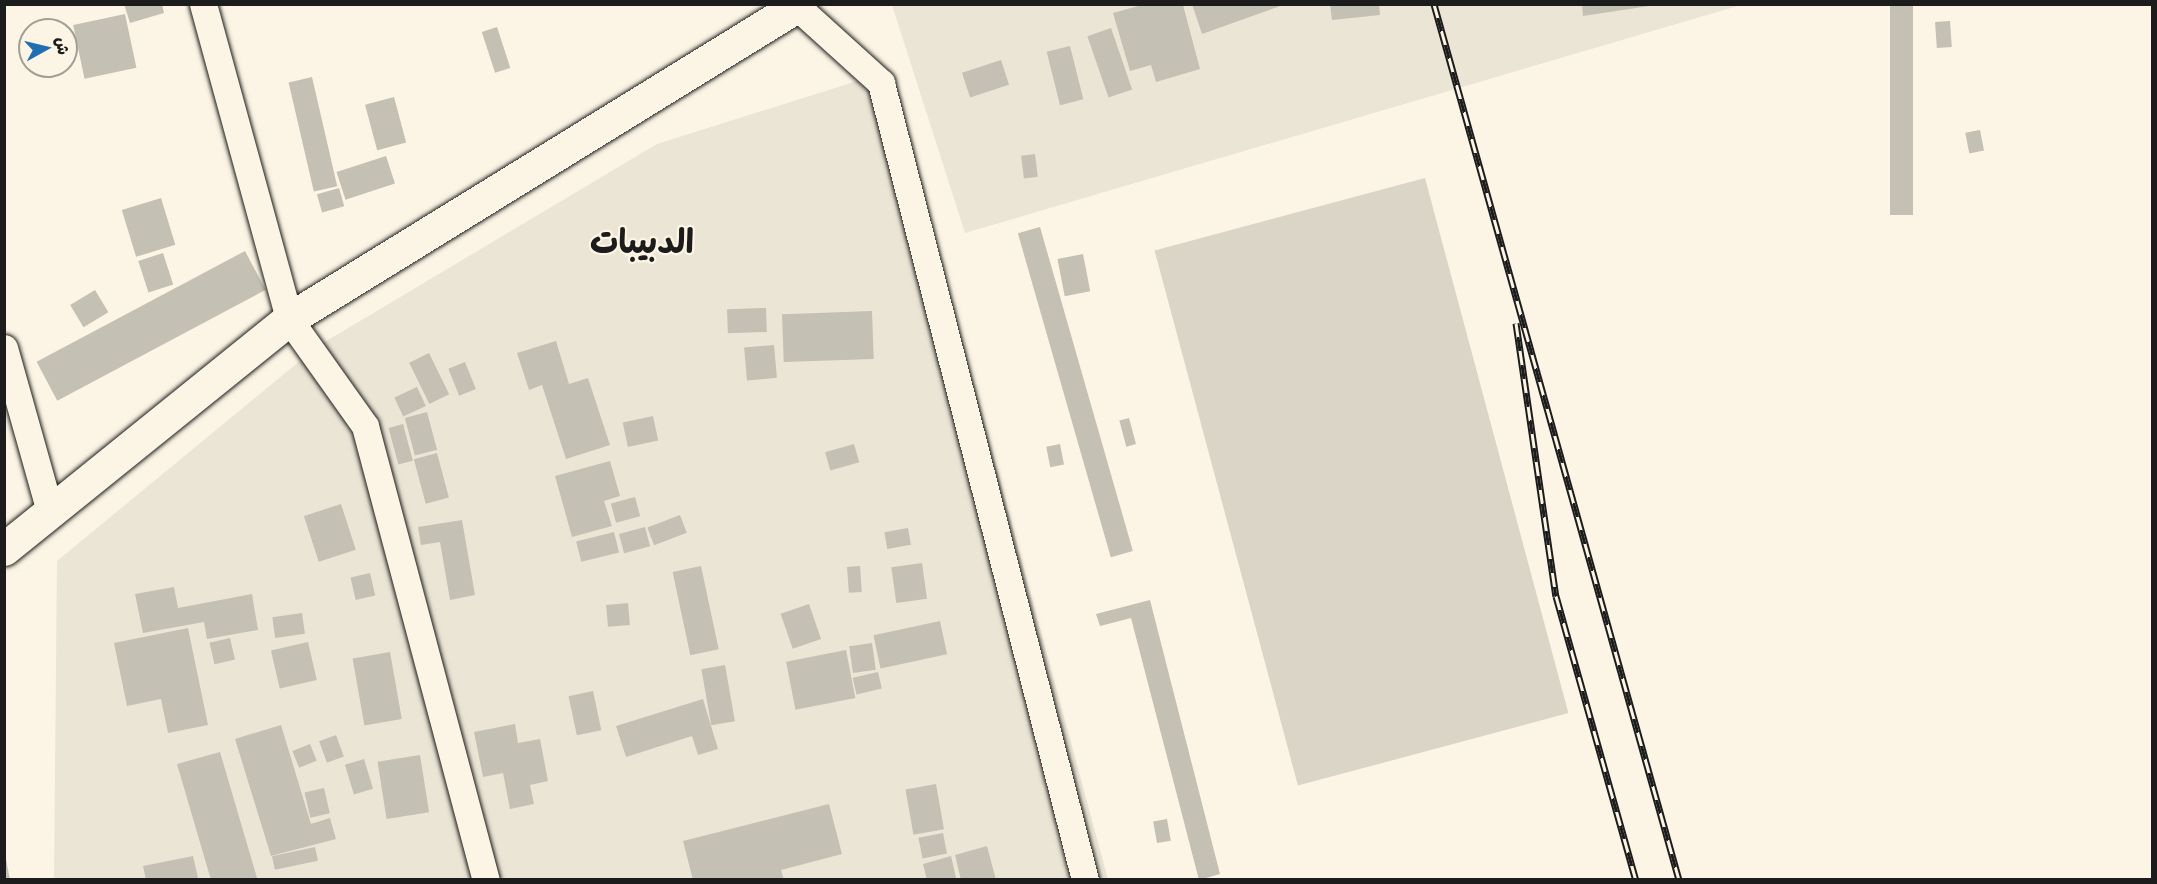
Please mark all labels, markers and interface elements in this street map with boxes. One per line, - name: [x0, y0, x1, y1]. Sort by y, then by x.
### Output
- north arrow: [18, 18, 78, 78]
- text: ش: [51, 35, 77, 56]
- district label: الدبيبات: [590, 220, 694, 260]

